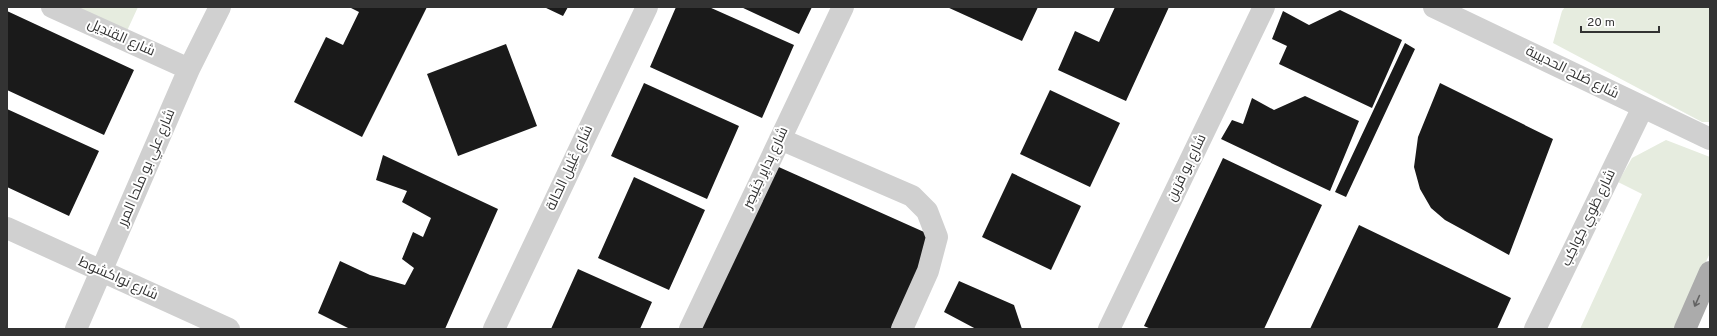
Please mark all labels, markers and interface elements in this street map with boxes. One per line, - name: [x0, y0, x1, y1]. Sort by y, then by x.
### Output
- scale bar: [1581, 8, 1659, 34]
- text: 20 m: [1587, 15, 1615, 31]
- street label: شارع القِندِيل: [85, 16, 157, 60]
- street label: شارع صُلح الحديبية: [1522, 43, 1622, 103]
- street label: شارع علي بو ملحا المرر: [114, 107, 181, 231]
- street label: شارع غَلِيل الحالة: [543, 123, 597, 213]
- street label: شارع بِدايِر خِنَيصِر: [739, 124, 792, 213]
- street label: شارع بو قرَين: [1163, 132, 1211, 204]
- street label: شارع طَوِي كِواكِب: [1558, 167, 1622, 270]
- street label: شارع نواكشوط: [75, 254, 161, 304]
- one-way arrow: [1693, 294, 1701, 306]

